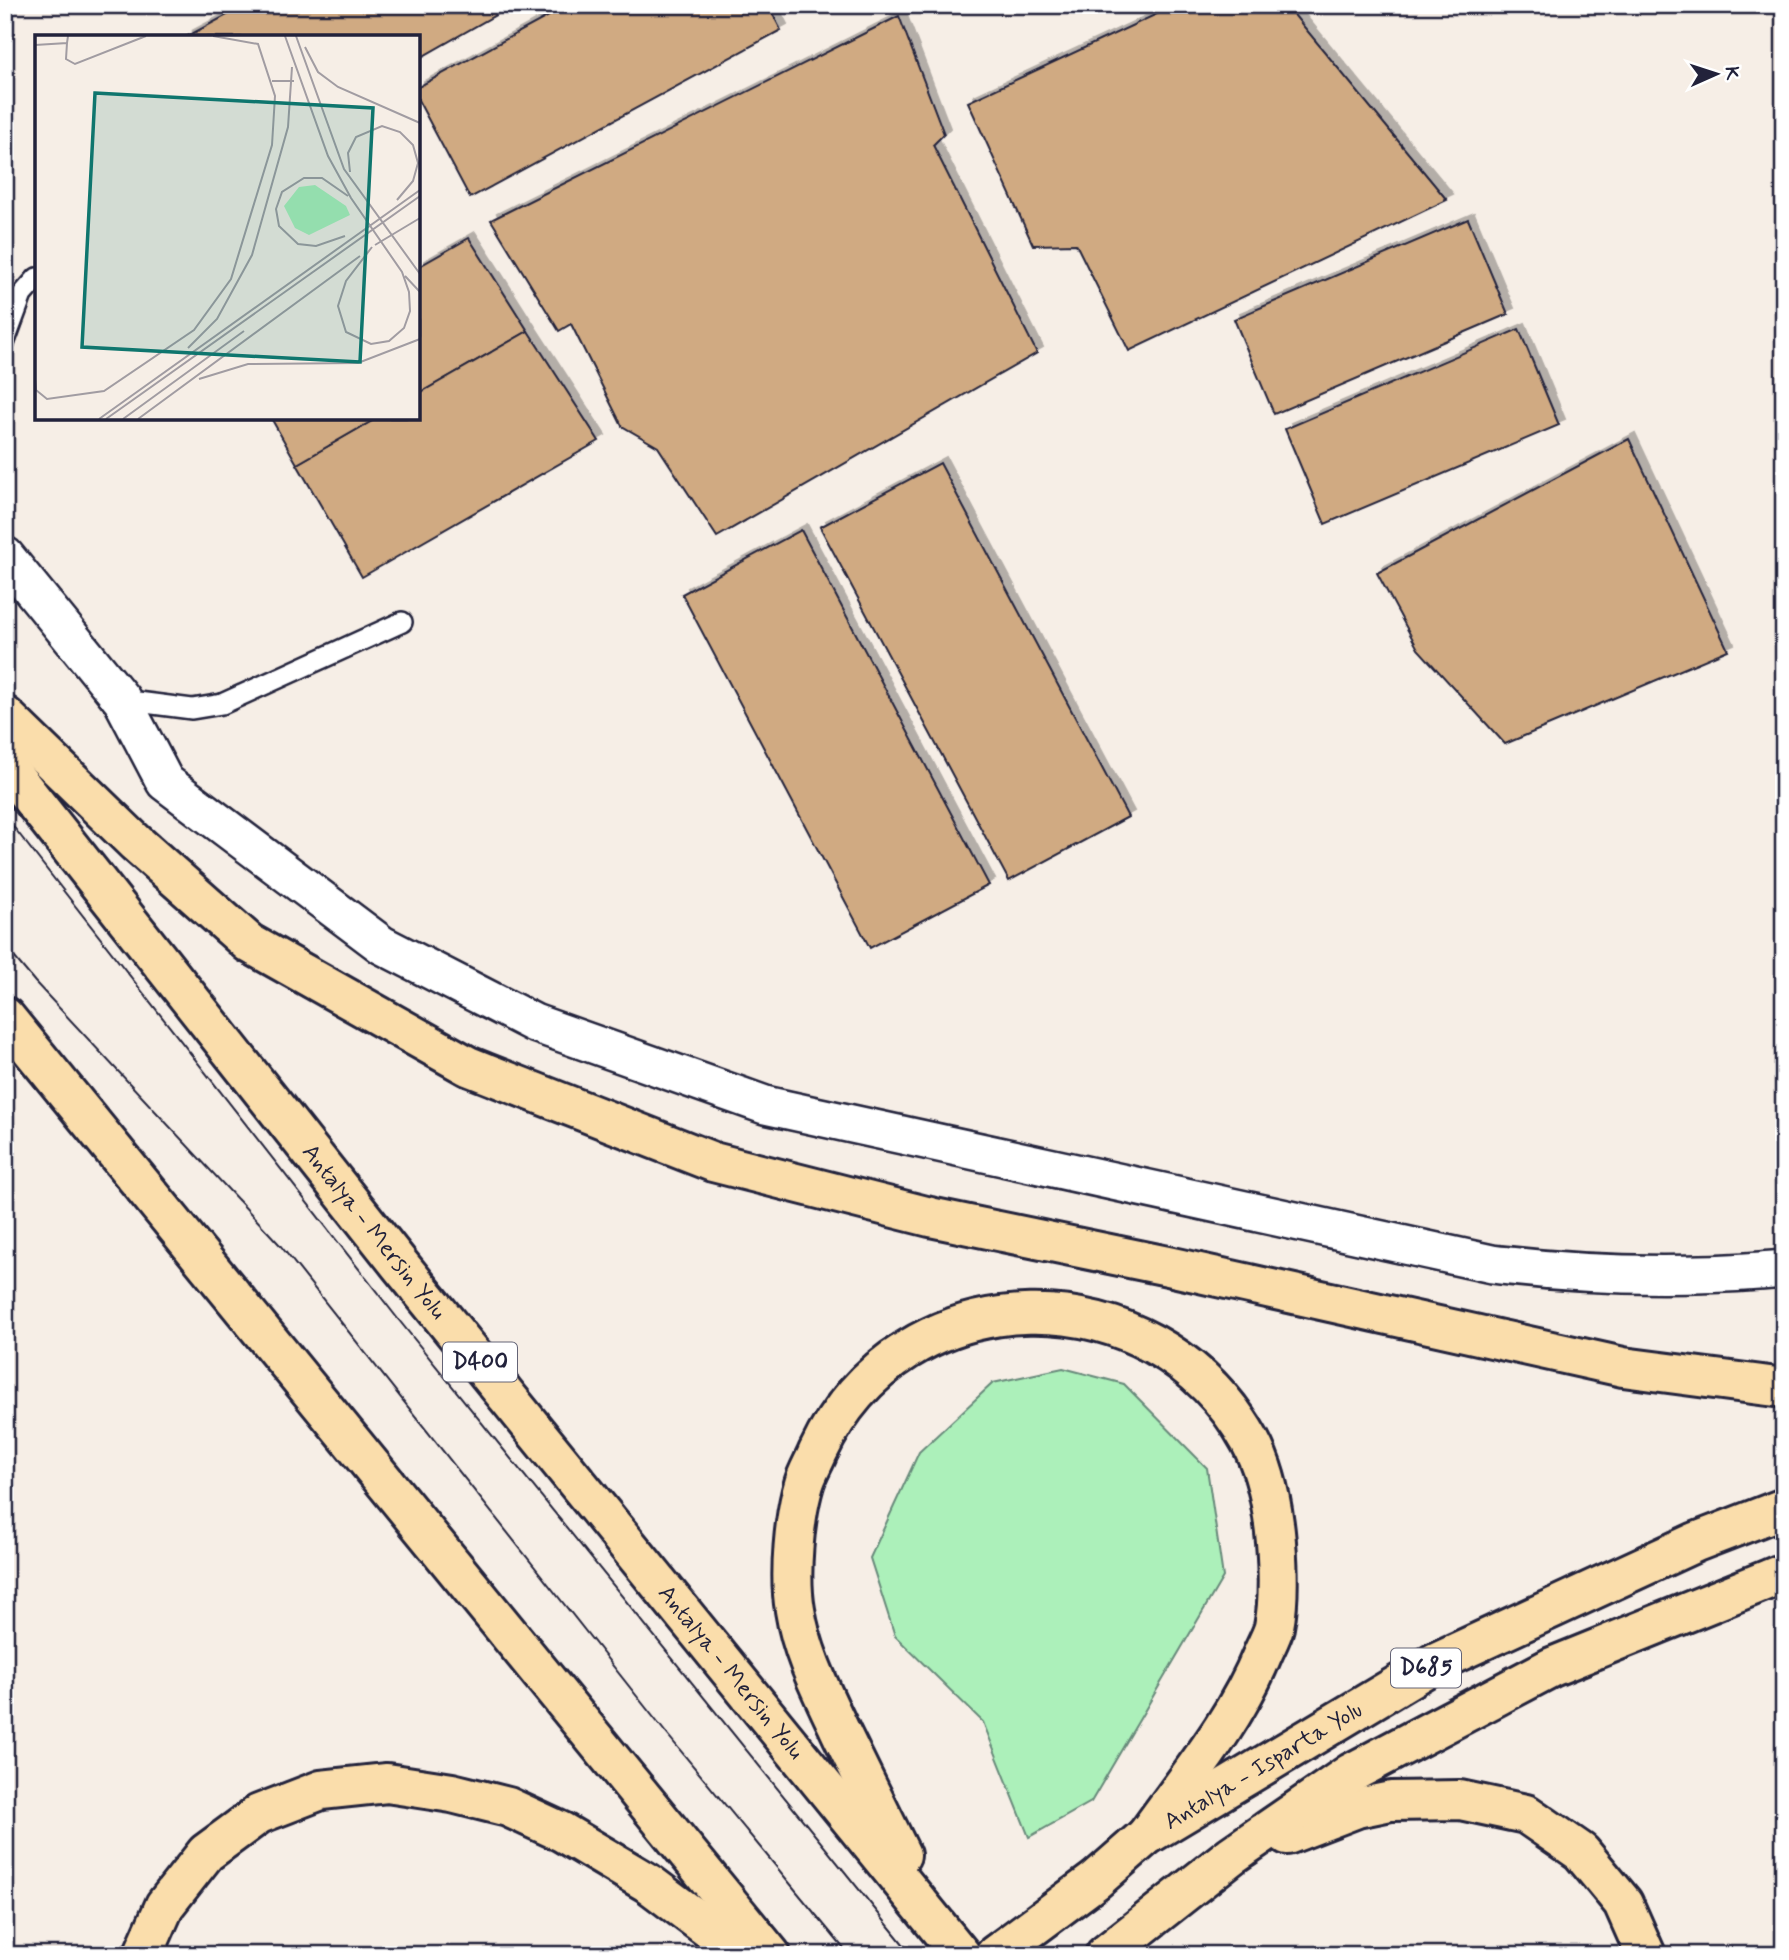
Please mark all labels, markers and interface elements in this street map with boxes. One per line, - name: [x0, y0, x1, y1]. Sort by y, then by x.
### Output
- inset map: [35, 35, 420, 420]
- north arrow: [1680, 38, 1750, 108]
- text: K: [1719, 66, 1744, 81]
- street label: Antalya - Mersin Yolu: [295, 1138, 454, 1326]
- road number: D400: [443, 1343, 517, 1382]
- street label: Antalya - Mersin Yolu: [651, 1579, 811, 1766]
- road number: D685: [1391, 1648, 1461, 1688]
- street label: Antalya - Isparta Yolu: [1158, 1694, 1368, 1837]

